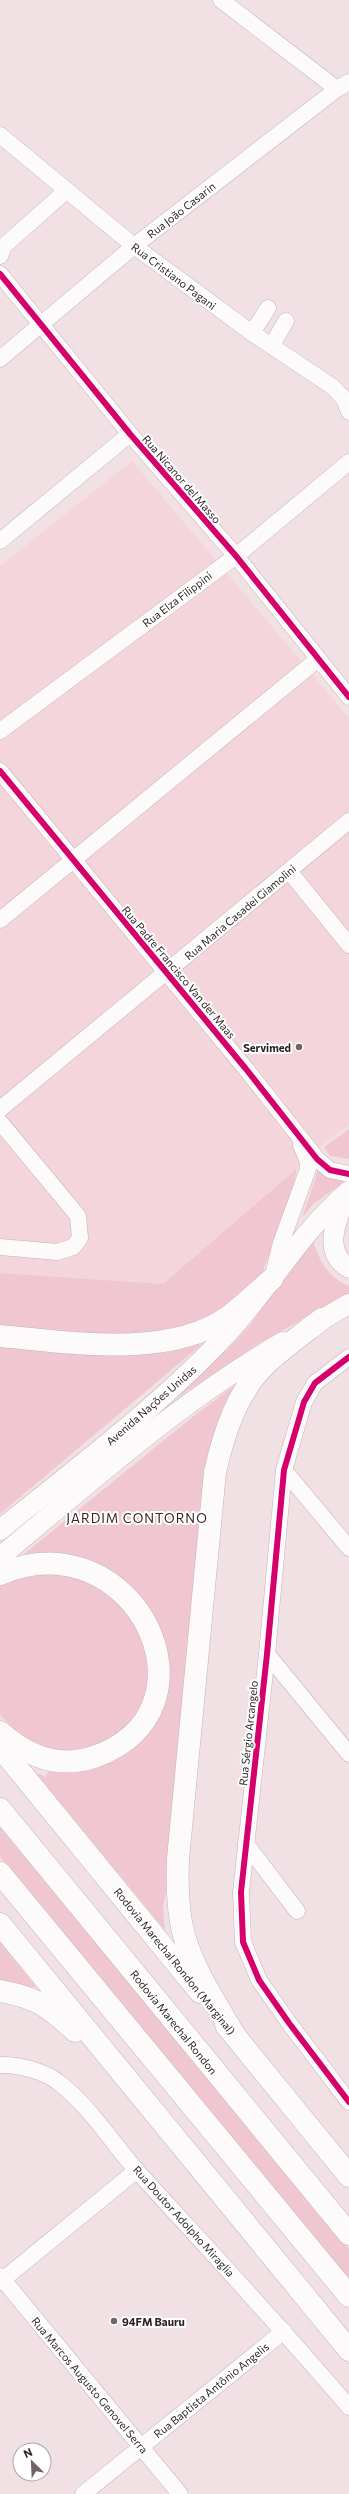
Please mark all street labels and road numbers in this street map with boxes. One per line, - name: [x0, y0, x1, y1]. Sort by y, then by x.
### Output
- street label: Rua João Casarin: [144, 179, 218, 241]
- street label: Rua Cristiano Pagani: [129, 240, 219, 312]
- street label: Rua Nicanor del Masso: [140, 432, 224, 526]
- street label: Rua Elza Filippini: [140, 569, 214, 629]
- street label: Rua Maria Casadei Giamolini: [182, 862, 298, 962]
- street label: Rua Padre Francisco Van der Maas: [120, 903, 238, 1041]
- street label: Avenida Nações Unidas: [103, 1362, 199, 1448]
- street label: Rua Sérgio Arcangelo: [236, 1679, 260, 1786]
- street label: Rodovia Marechal Rondon (Marginal): [112, 1885, 238, 2037]
- street label: Rodovia Marechal Rondon: [128, 1967, 220, 2077]
- street label: Rua Doutor Adolpho Miraglia: [131, 2163, 237, 2279]
- street label: Rua Marcos Augusto Genovel Serra: [29, 2314, 151, 2456]
- street label: Rua Baptista Antônio Angelis: [151, 2340, 271, 2440]

